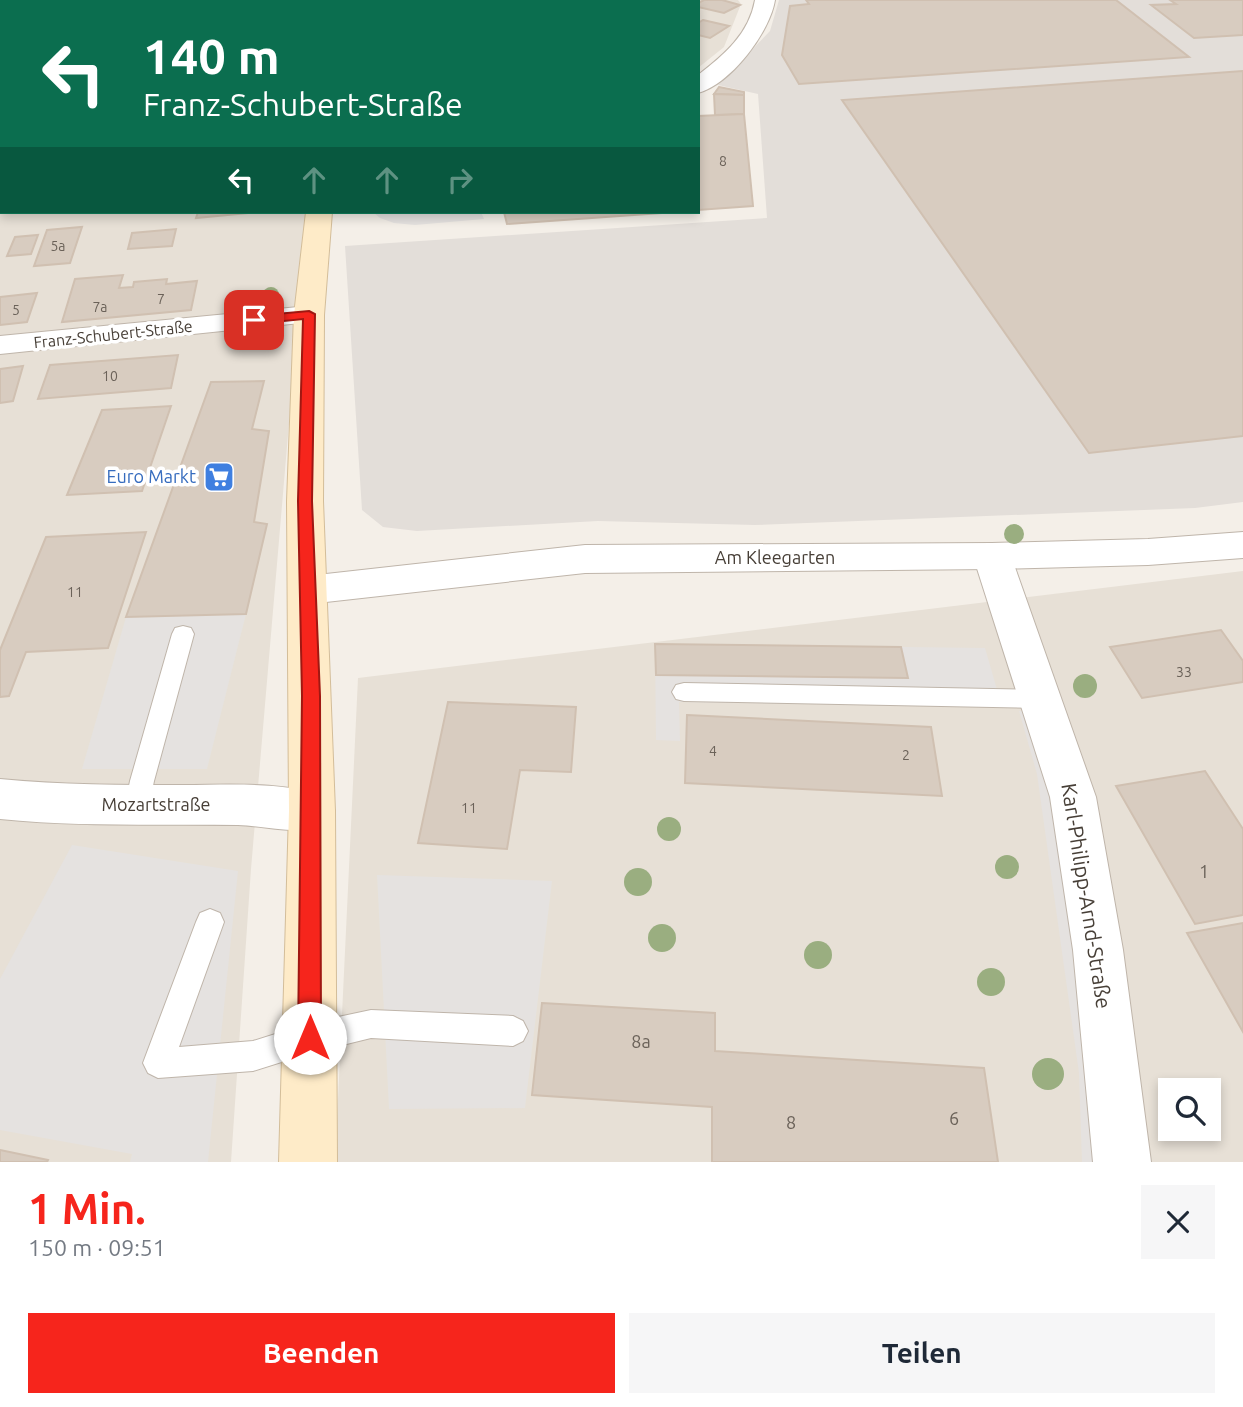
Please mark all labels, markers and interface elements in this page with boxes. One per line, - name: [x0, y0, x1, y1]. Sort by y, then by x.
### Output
- icon: left: [28, 28, 119, 119]
- text: 140 m: [143, 28, 280, 83]
- text: Franz-Schubert-Straße: [143, 86, 463, 122]
- house number: 8: [719, 153, 727, 169]
- icon: left: [222, 161, 260, 199]
- icon: ahead: [295, 161, 333, 199]
- icon: ahead: [368, 161, 406, 199]
- icon: right: [441, 161, 479, 199]
- house number: 5a: [50, 238, 66, 254]
- pin: [224, 290, 284, 350]
- house number: 7: [157, 291, 165, 307]
- house number: 7a: [92, 299, 108, 315]
- icon: arrive: [235, 301, 273, 339]
- house number: 5: [12, 302, 20, 318]
- street label: Franz-Schubert-Straße: [33, 317, 193, 351]
- house number: 10: [102, 368, 118, 384]
- supermarket icon: Euro Markt: [202, 460, 236, 494]
- place label: Euro Markt: [106, 466, 196, 486]
- street label: Am Kleegarten: [715, 547, 835, 567]
- house number: 11: [67, 584, 83, 600]
- house number: 33: [1176, 664, 1192, 680]
- house number: 4: [709, 743, 717, 759]
- house number: 2: [902, 747, 910, 763]
- street label: Karl-Philipp-Arnd-Straße: [1057, 781, 1117, 1010]
- street label: Mozartstraße: [101, 794, 211, 814]
- house number: 11: [461, 800, 477, 816]
- house number: 1: [1199, 861, 1209, 881]
- position arrow: [273, 1001, 347, 1075]
- house number: 8a: [631, 1031, 651, 1051]
- map controls: [1158, 1078, 1221, 1141]
- button: search: [1158, 1078, 1221, 1141]
- house number: 6: [949, 1108, 959, 1128]
- house number: 8: [786, 1112, 796, 1132]
- text: 1 Min.: [28, 1185, 146, 1232]
- button: close: [1141, 1185, 1215, 1259]
- text: 150 m · 09:51: [28, 1235, 166, 1260]
- button: Beenden: [28, 1313, 615, 1393]
- button: Teilen: [629, 1313, 1215, 1393]

